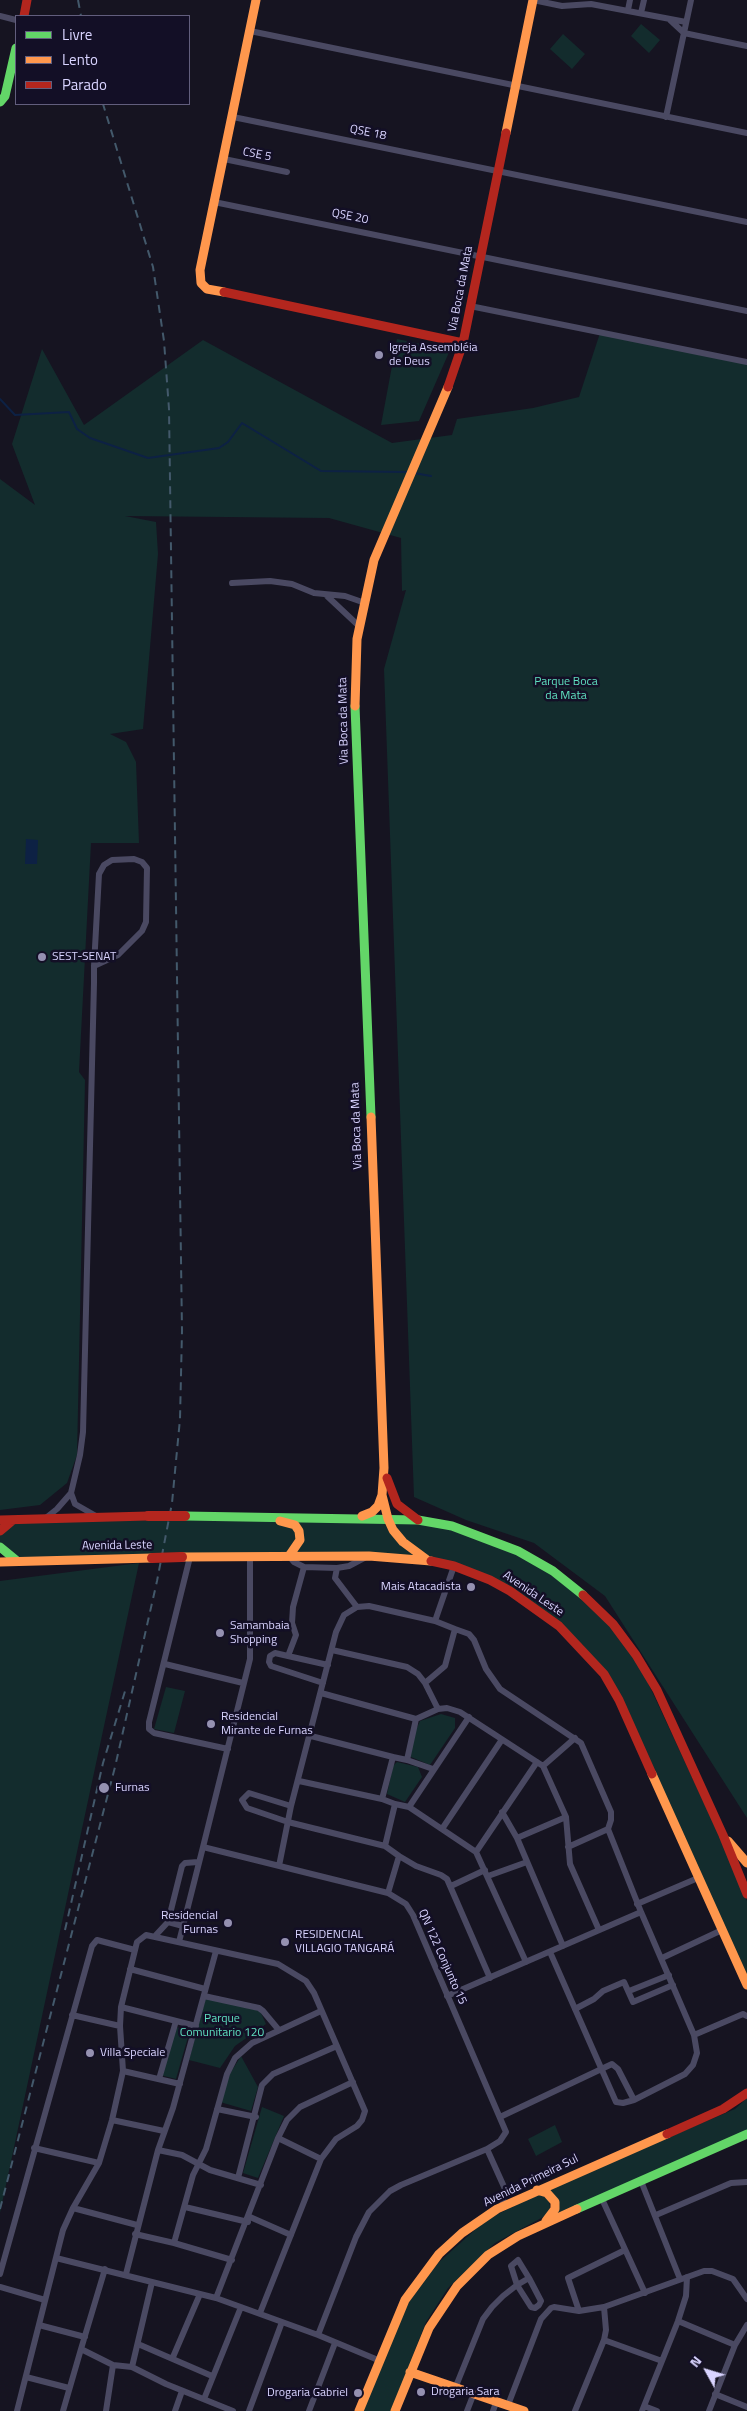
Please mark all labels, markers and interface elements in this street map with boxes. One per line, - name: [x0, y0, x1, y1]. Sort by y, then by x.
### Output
- legend: [15, 15, 190, 105]
- text: Livre: [62, 23, 92, 46]
- text: Lento: [62, 48, 98, 71]
- text: Parado: [62, 73, 107, 96]
- street label: QSE 18: [348, 122, 388, 144]
- street label: CSE 5: [241, 145, 273, 165]
- street label: QSE 20: [330, 206, 370, 228]
- street label: Via Boca da Mata: [446, 245, 476, 333]
- place label: Igreja Assembléia de Deus: [389, 341, 478, 369]
- marker: Igreja Assembléia de Deus: [373, 349, 385, 361]
- park label: Parque Boca da Mata: [534, 675, 598, 703]
- street label: Via Boca da Mata: [336, 677, 352, 765]
- place label: SEST-SENAT: [52, 950, 116, 964]
- marker: SEST-SENAT: [36, 951, 48, 963]
- street label: Via Boca da Mata: [348, 1082, 366, 1170]
- street label: Avenida Leste: [82, 1538, 152, 1554]
- street label: Avenida Leste: [500, 1568, 566, 1620]
- place label: Mais Atacadista: [381, 1580, 461, 1594]
- marker: Mais Atacadista: [465, 1581, 477, 1593]
- place label: Samambaia Shopping: [230, 1619, 290, 1647]
- marker: Samambaia Shopping: [214, 1627, 226, 1639]
- place label: Residencial Mirante de Furnas: [221, 1710, 313, 1738]
- marker: Residencial Mirante de Furnas: [205, 1718, 217, 1730]
- marker: Furnas: [97, 1781, 111, 1795]
- place label: Furnas: [115, 1781, 150, 1795]
- street label: QN 122 Conjunto 15: [415, 1907, 469, 2007]
- place label: Residencial Furnas: [161, 1909, 218, 1937]
- marker: Residencial Furnas: [222, 1917, 234, 1929]
- place label: RESIDENCIAL VILLAGIO TANGARÁ: [295, 1928, 394, 1956]
- marker: RESIDENCIAL VILLAGIO TANGARÁ: [279, 1936, 291, 1948]
- park label: Parque Comunitario 120: [180, 2012, 264, 2040]
- place label: Villa Speciale: [100, 2046, 165, 2060]
- marker: Villa Speciale: [84, 2047, 96, 2059]
- street label: Avenida Primeira Sul: [481, 2152, 581, 2210]
- north arrow: [682, 2346, 732, 2396]
- text: N: [684, 2351, 706, 2372]
- place label: Drogaria Sara: [431, 2385, 499, 2399]
- place label: Drogaria Gabriel: [267, 2386, 348, 2400]
- marker: Drogaria Sara: [415, 2386, 427, 2398]
- marker: Drogaria Gabriel: [352, 2387, 364, 2399]

